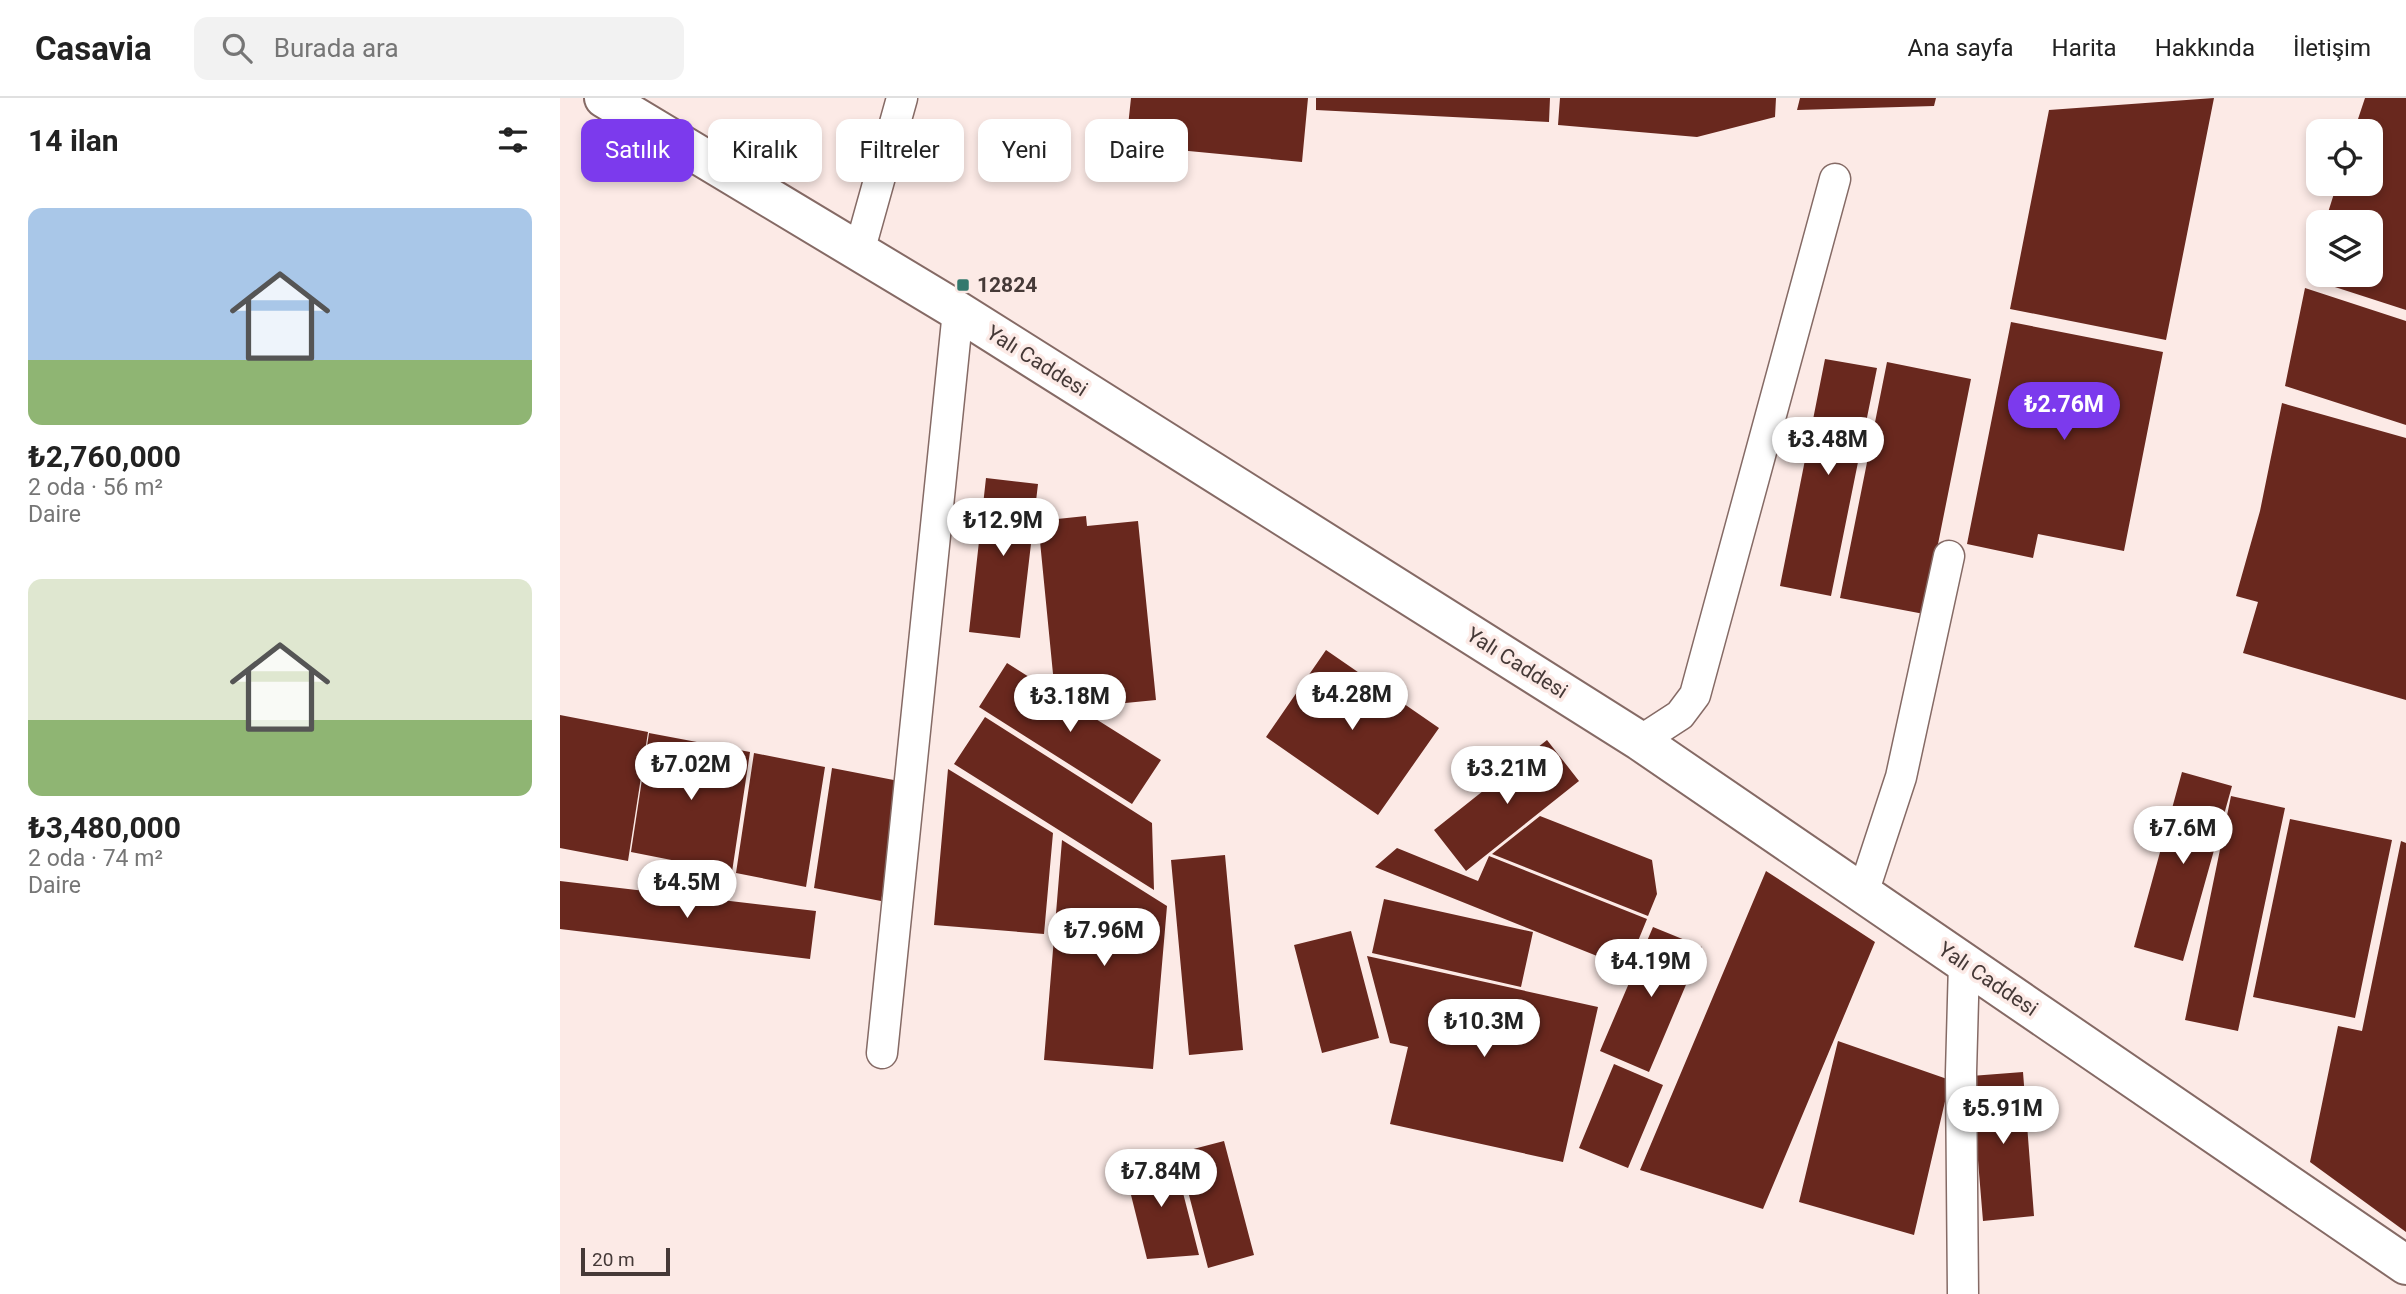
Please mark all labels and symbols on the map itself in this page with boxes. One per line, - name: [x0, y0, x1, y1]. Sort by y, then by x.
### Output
- place label: 12824: [977, 273, 1037, 297]
- marker: 12824: [955, 277, 971, 293]
- street label: Yalı Caddesi: [982, 320, 1092, 402]
- pin: ₺2.76M: [2007, 382, 2121, 442]
- pin: ₺3.48M: [1771, 418, 1885, 477]
- pin: ₺12.9M: [946, 498, 1060, 558]
- street label: Yalı Caddesi: [1462, 622, 1572, 704]
- pin: ₺4.28M: [1295, 672, 1409, 732]
- pin: ₺3.18M: [1013, 674, 1127, 734]
- pin: ₺7.02M: [634, 742, 748, 802]
- pin: ₺3.21M: [1450, 746, 1564, 806]
- pin: ₺7.6M: [2134, 806, 2232, 866]
- pin: ₺4.5M: [638, 860, 736, 920]
- pin: ₺7.96M: [1047, 908, 1161, 968]
- street label: Yalı Caddesi: [1934, 937, 2042, 1021]
- pin: ₺4.19M: [1594, 940, 1708, 999]
- pin: ₺10.3M: [1427, 1000, 1541, 1059]
- pin: ₺5.91M: [1946, 1086, 2060, 1146]
- pin: ₺7.84M: [1104, 1150, 1218, 1209]
- scale bar: [581, 1245, 670, 1277]

